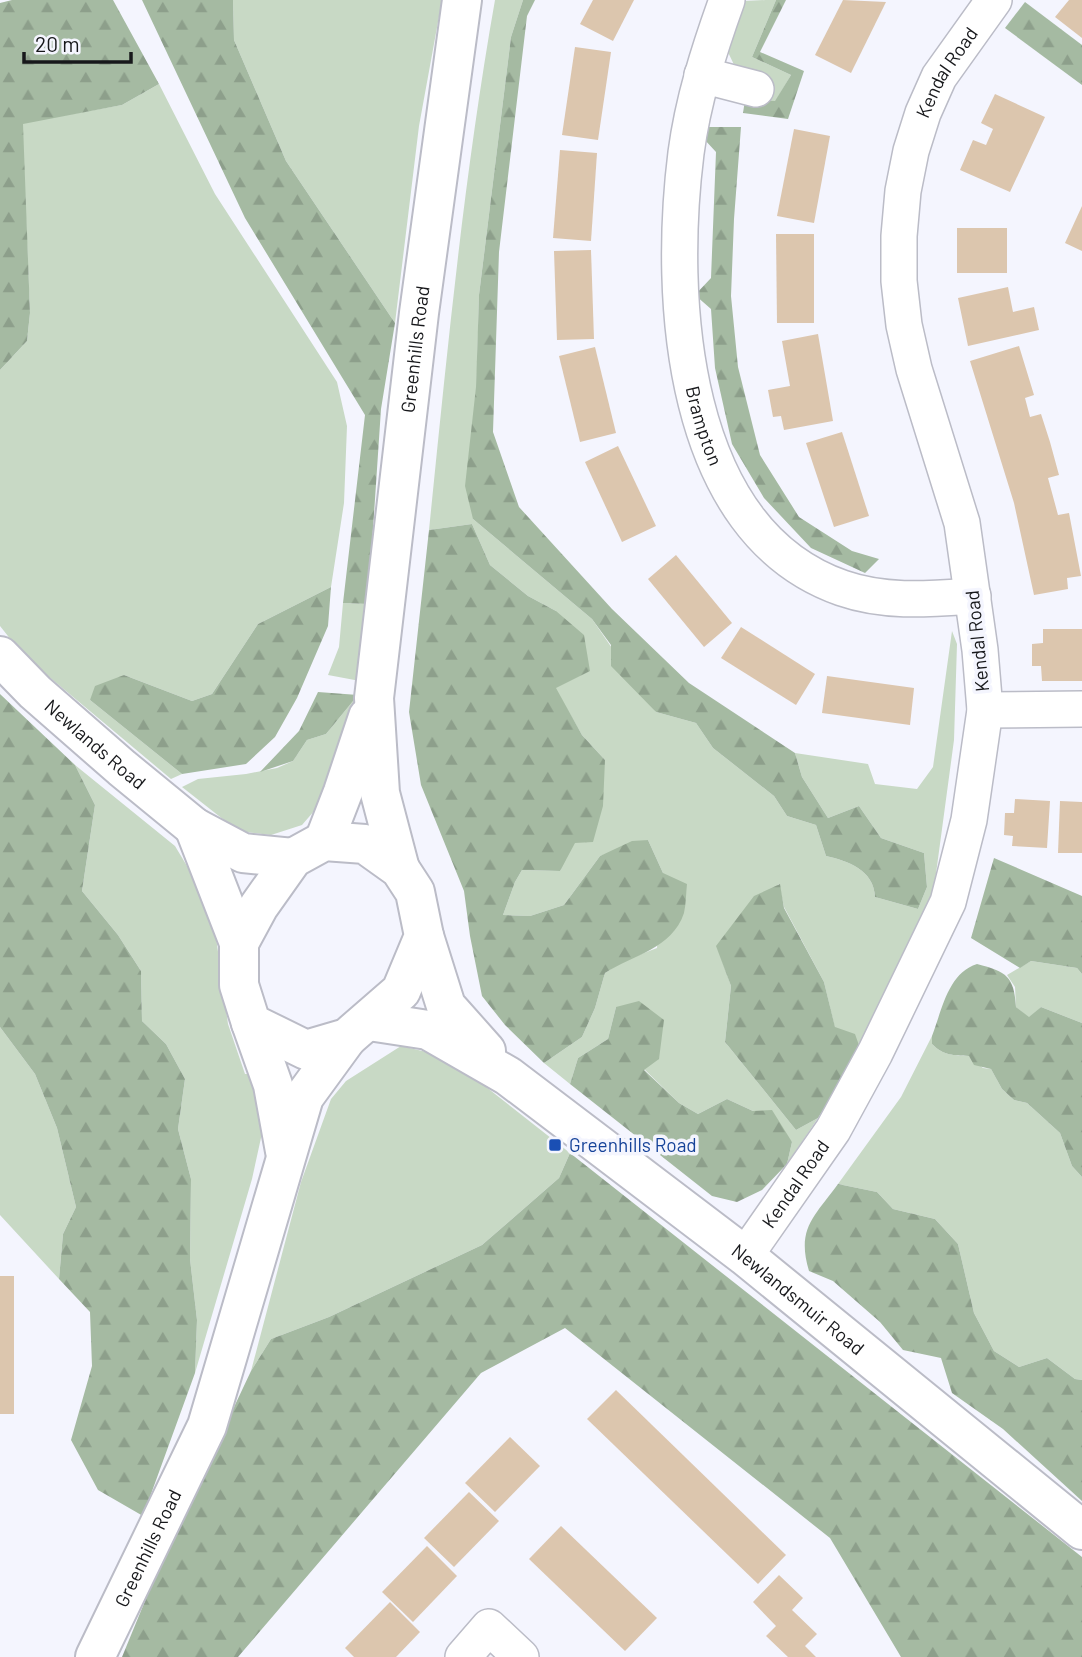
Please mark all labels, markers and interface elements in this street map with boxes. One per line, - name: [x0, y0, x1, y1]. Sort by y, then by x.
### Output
- scale bar: [24, 21, 131, 65]
- street label: Kendal Road: [910, 22, 982, 121]
- text: 20 m: [35, 31, 80, 56]
- street label: Greenhills Road: [395, 284, 434, 414]
- street label: Brampton: [682, 384, 728, 469]
- street label: Kendal Road: [960, 589, 993, 693]
- street label: Newlands Road: [40, 694, 151, 794]
- place label: Greenhills Road: [569, 1133, 697, 1156]
- street label: Kendal Road: [756, 1135, 834, 1232]
- marker: Greenhills Road: [547, 1137, 563, 1153]
- street label: Newlandsmuir Road: [728, 1238, 869, 1359]
- street label: Greenhills Road: [109, 1485, 186, 1610]

